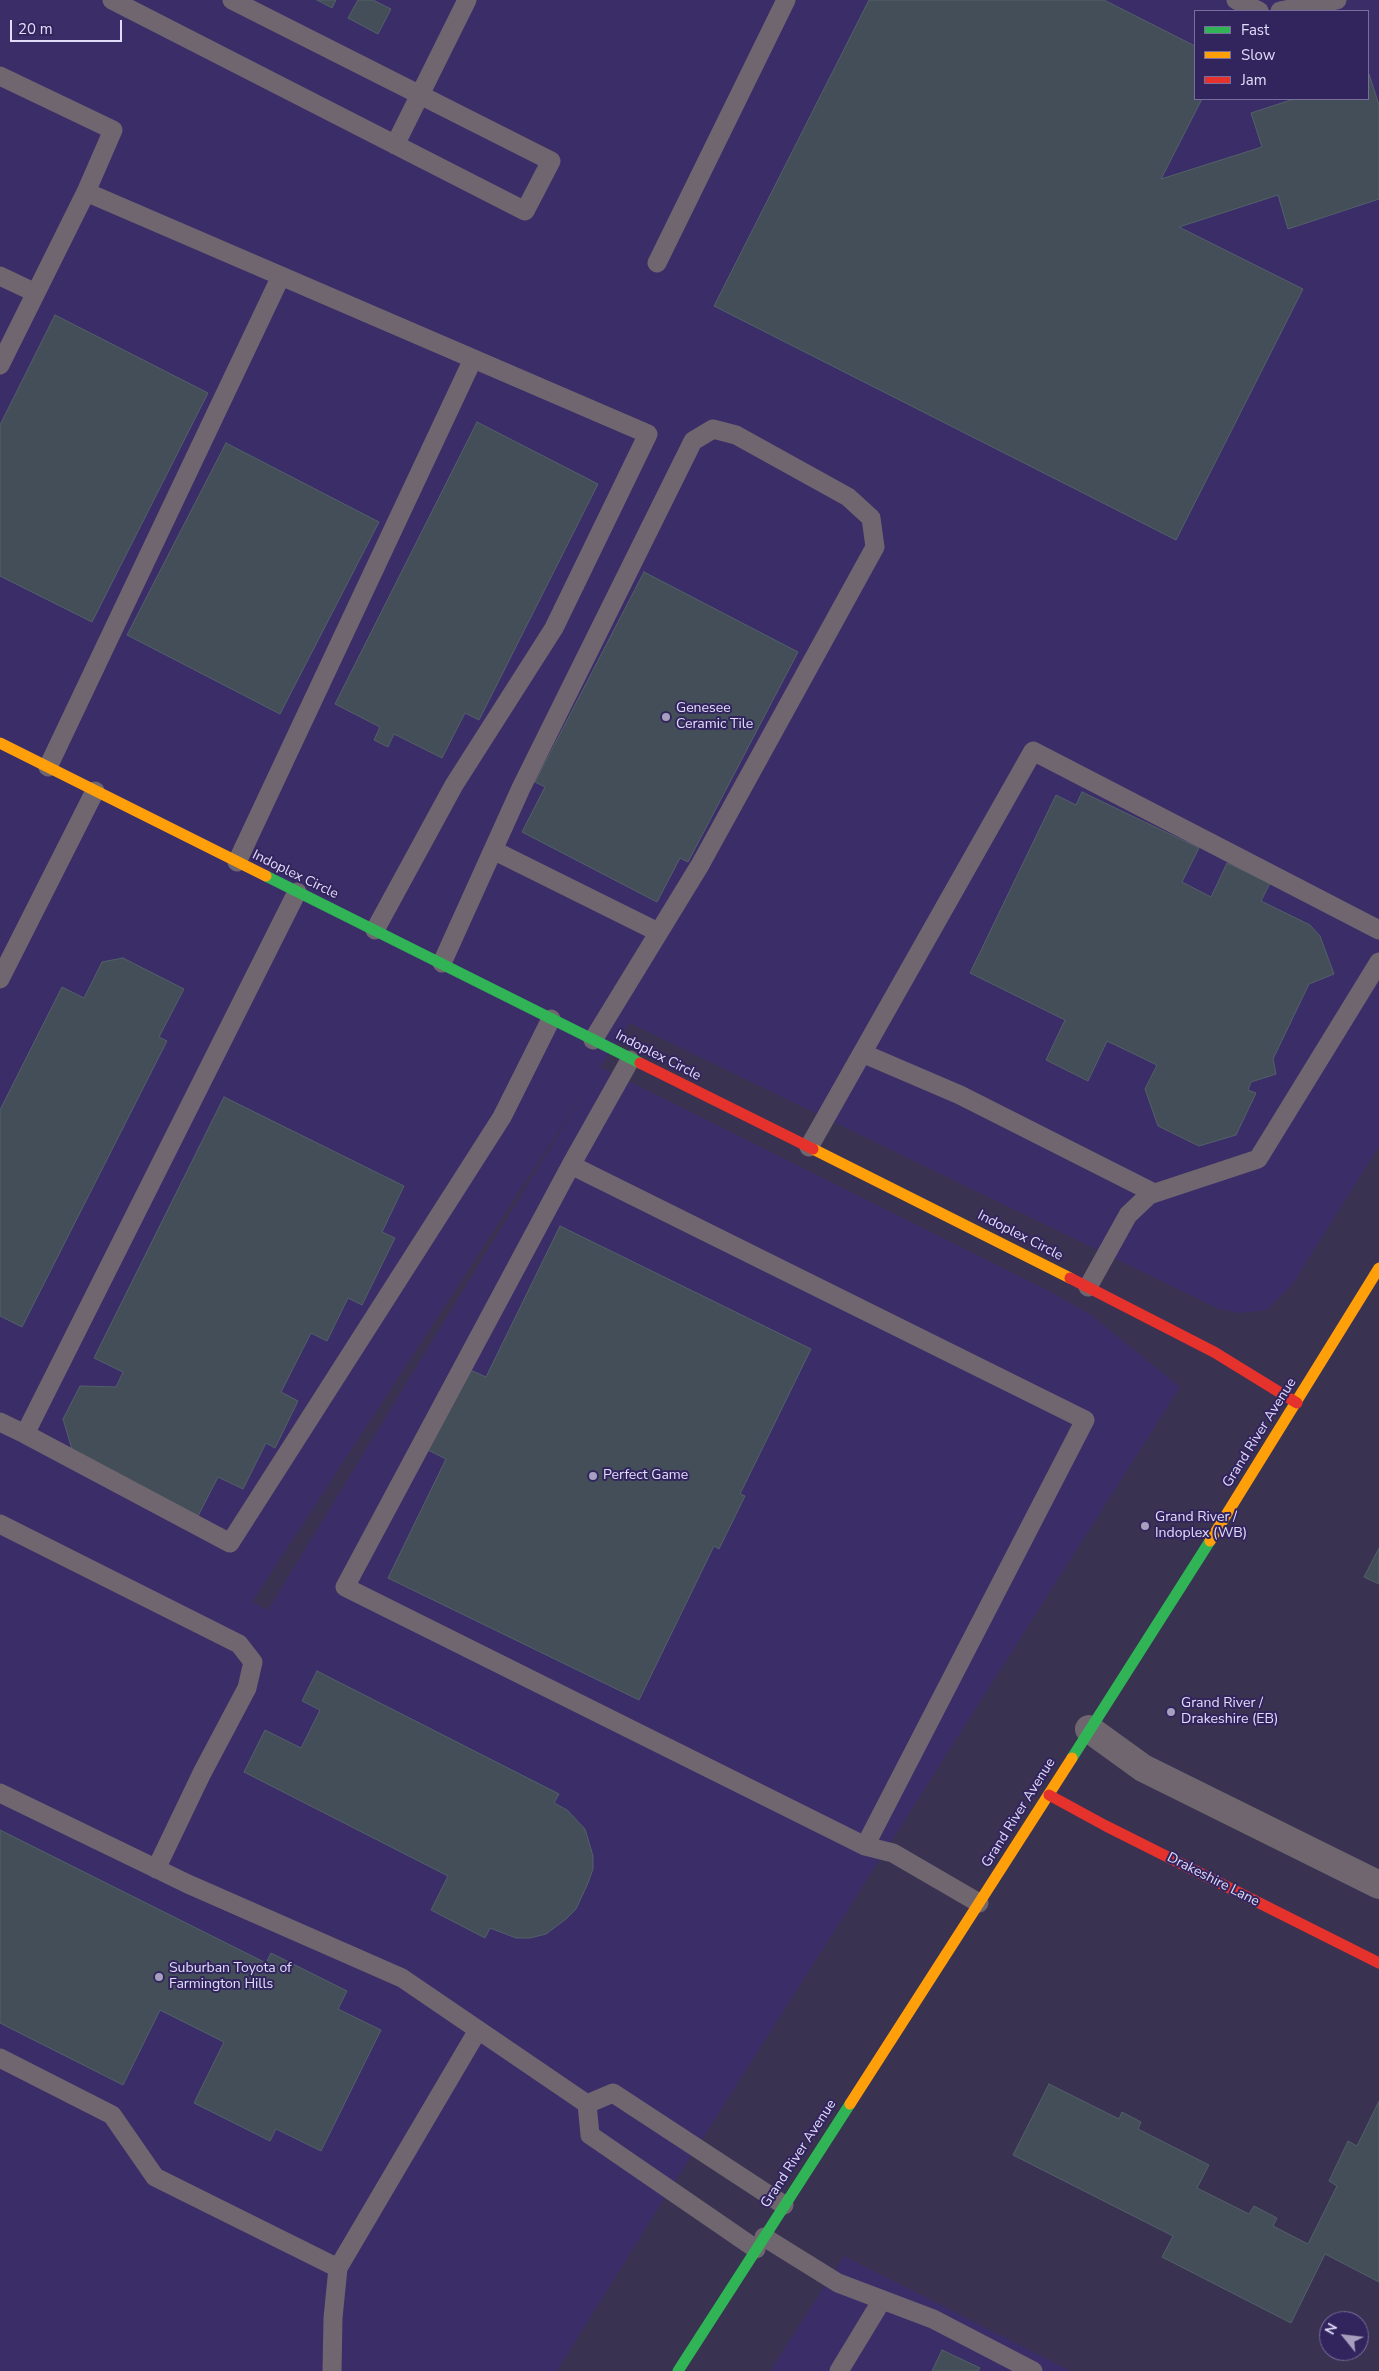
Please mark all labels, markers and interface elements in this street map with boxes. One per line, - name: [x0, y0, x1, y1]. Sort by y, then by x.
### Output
- scale bar: [12, 10, 125, 42]
- legend: [1194, 10, 1369, 100]
- text: 20 m: [18, 19, 53, 39]
- text: Fast: [1241, 20, 1269, 40]
- text: Slow: [1241, 45, 1275, 65]
- text: Jam: [1241, 70, 1267, 90]
- place label: Genesee Ceramic Tile: [676, 701, 753, 734]
- marker: Genesee Ceramic Tile: [660, 711, 672, 723]
- street label: Indoplex Circle: [249, 847, 341, 903]
- street label: Indoplex Circle: [612, 1027, 704, 1085]
- street label: Indoplex Circle: [974, 1207, 1066, 1265]
- street label: Grand River Avenue: [1220, 1375, 1300, 1491]
- place label: Perfect Game: [603, 1468, 688, 1484]
- marker: Perfect Game: [587, 1470, 599, 1482]
- place label: Grand River / Indoplex (WB): [1155, 1510, 1247, 1542]
- marker: Grand River / Indoplex (WB): [1139, 1520, 1151, 1532]
- place label: Grand River / Drakeshire (EB): [1181, 1696, 1278, 1728]
- marker: Grand River / Drakeshire (EB): [1165, 1706, 1177, 1718]
- street label: Grand River Avenue: [979, 1755, 1059, 1871]
- street label: Drakeshire Lane: [1164, 1850, 1262, 1910]
- place label: Suburban Toyota of Farmington Hills: [169, 1961, 292, 1994]
- marker: Suburban Toyota of Farmington Hills: [153, 1971, 165, 1983]
- street label: Grand River Avenue: [758, 2097, 840, 2211]
- north arrow: [1319, 2311, 1369, 2361]
- text: N: [1320, 2320, 1342, 2338]

